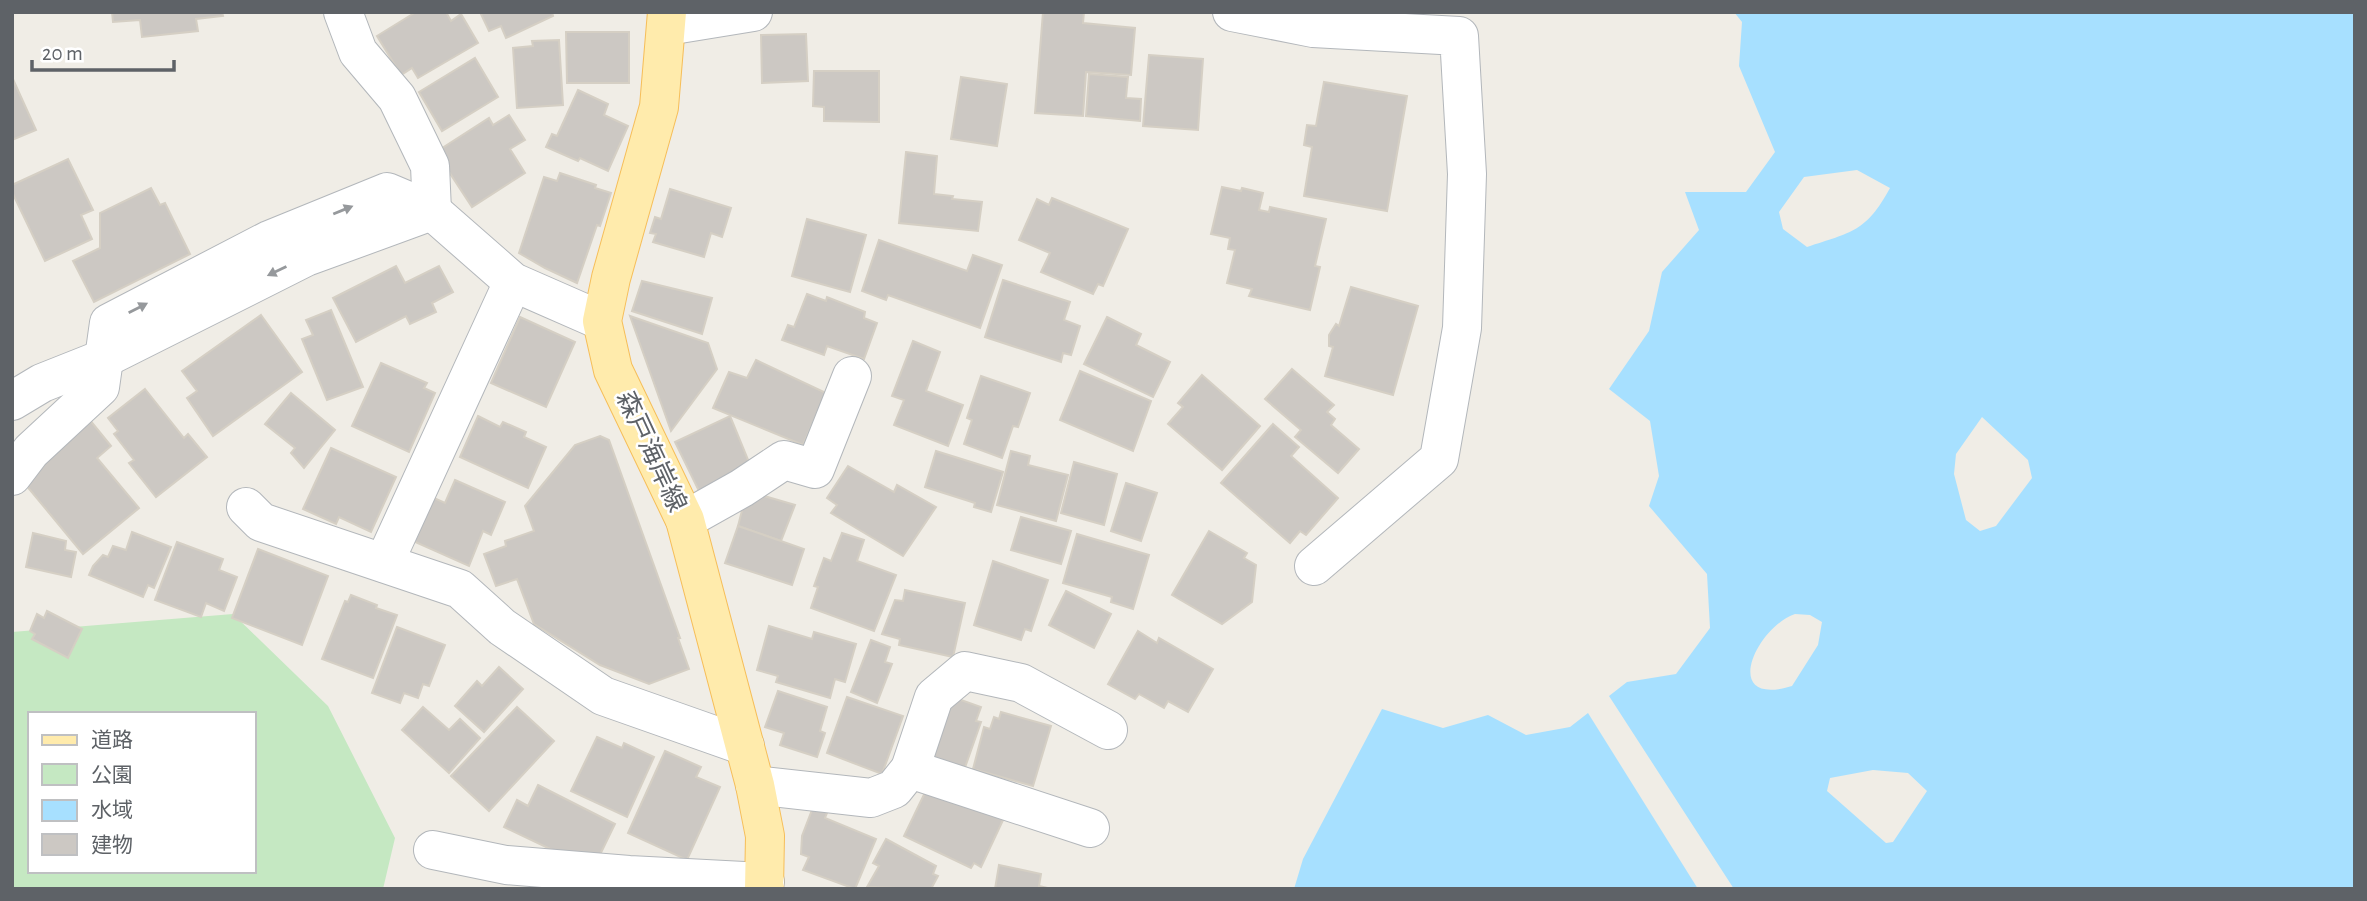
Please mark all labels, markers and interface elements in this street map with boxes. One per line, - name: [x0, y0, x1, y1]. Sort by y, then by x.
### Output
- scale bar: [32, 28, 173, 72]
- text: 20 m: [42, 43, 83, 64]
- one-way arrow: [333, 204, 354, 215]
- one-way arrow: [267, 266, 287, 277]
- one-way arrow: [128, 302, 148, 313]
- street label: 森戸海岸線: [612, 386, 692, 516]
- legend: [28, 712, 256, 873]
- text: 道路: [91, 729, 133, 751]
- text: 公園: [91, 765, 133, 786]
- text: 水域: [91, 799, 133, 821]
- text: 建物: [91, 834, 133, 856]

